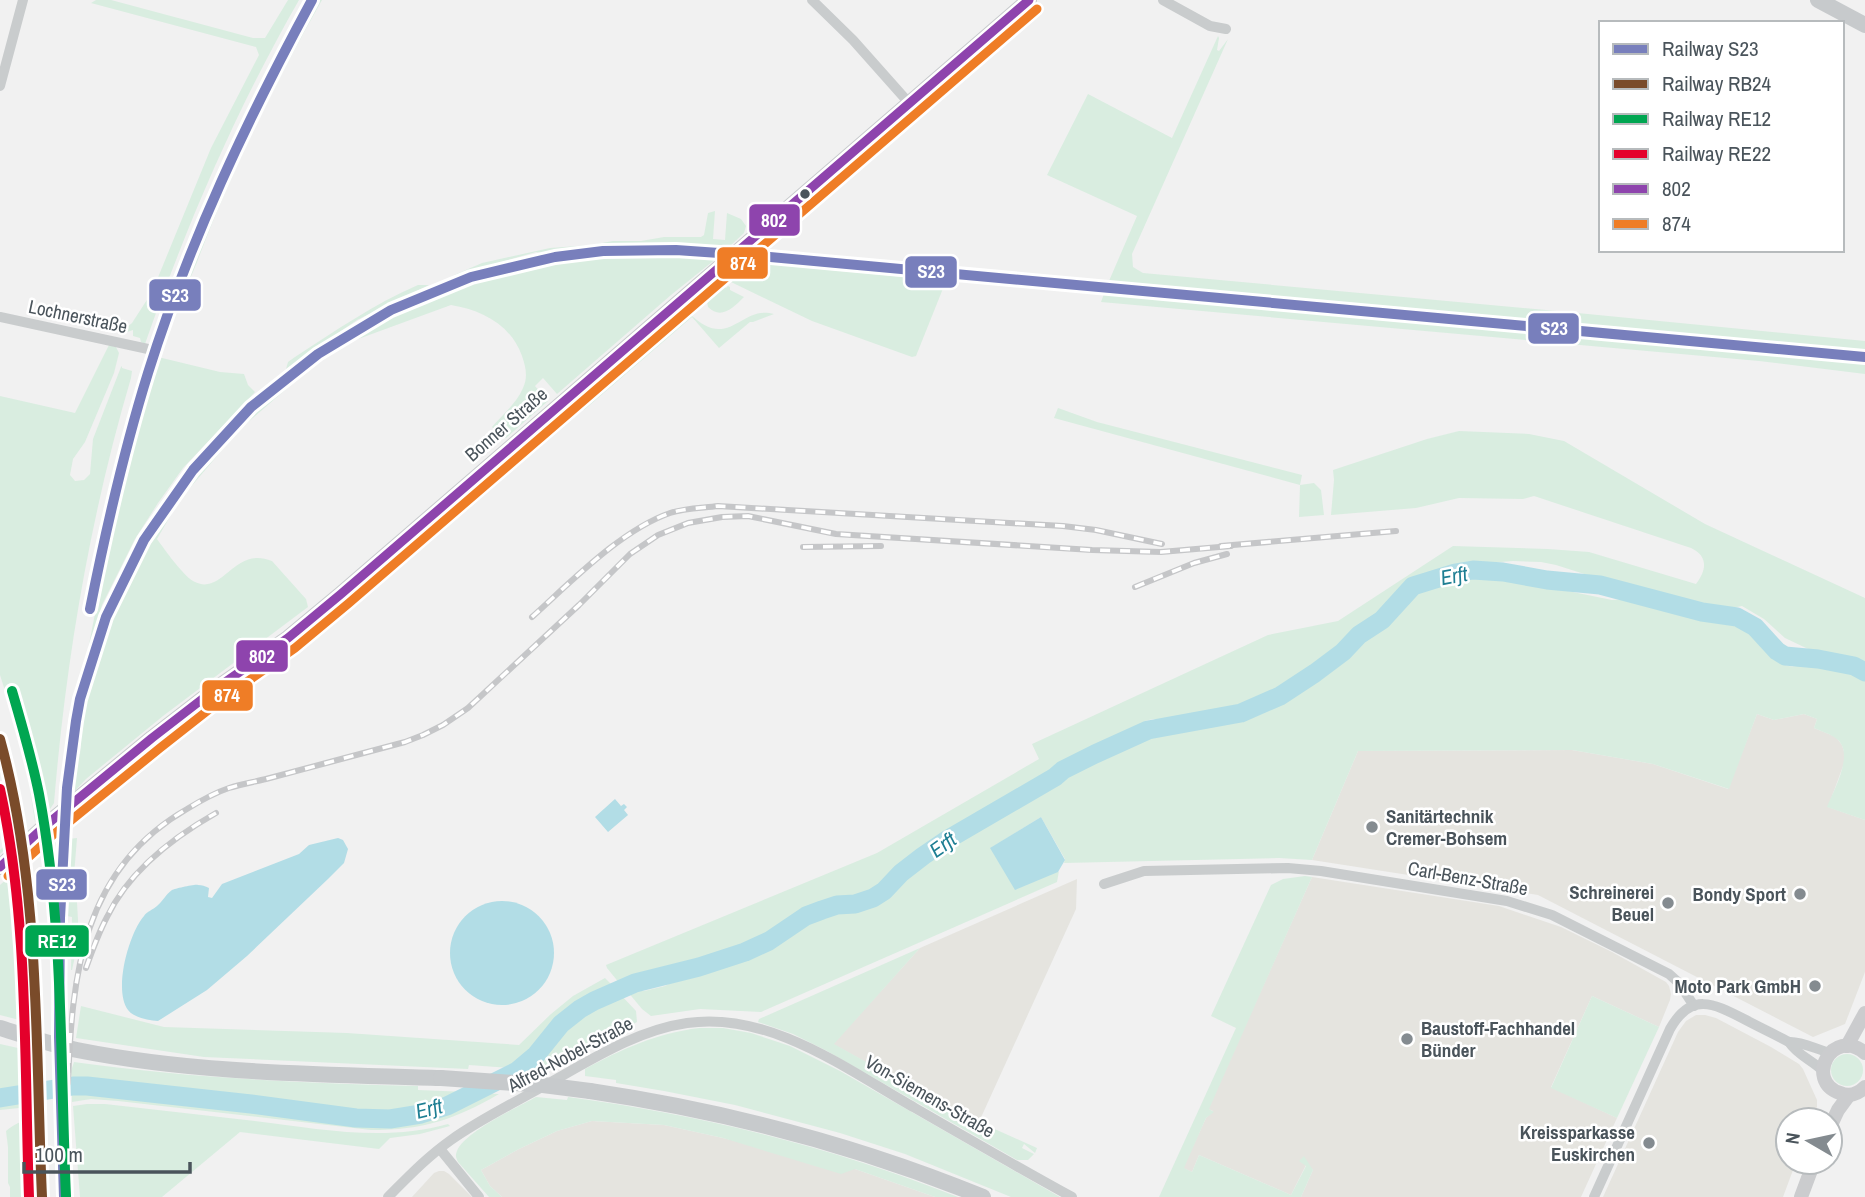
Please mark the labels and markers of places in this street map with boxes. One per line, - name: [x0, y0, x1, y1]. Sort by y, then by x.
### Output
- unlabelled marker: [798, 187, 812, 201]
- place label: Sanitärtechnik Cremer-Bohsem: [1386, 803, 1507, 851]
- marker: Sanitärtechnik Cremer-Bohsem: [1364, 819, 1380, 835]
- place label: Schreinerei Beuel: [1569, 879, 1654, 927]
- place label: Bondy Sport: [1693, 881, 1786, 907]
- marker: Bondy Sport: [1792, 886, 1808, 902]
- marker: Schreinerei Beuel: [1660, 895, 1676, 911]
- place label: Moto Park GmbH: [1675, 973, 1801, 999]
- marker: Moto Park GmbH: [1807, 978, 1823, 994]
- place label: Baustoff-Fachhandel Bünder: [1421, 1015, 1575, 1063]
- marker: Baustoff-Fachhandel Bünder: [1399, 1031, 1415, 1047]
- place label: Kreissparkasse Euskirchen: [1520, 1119, 1635, 1167]
- marker: Kreissparkasse Euskirchen: [1641, 1135, 1657, 1151]

